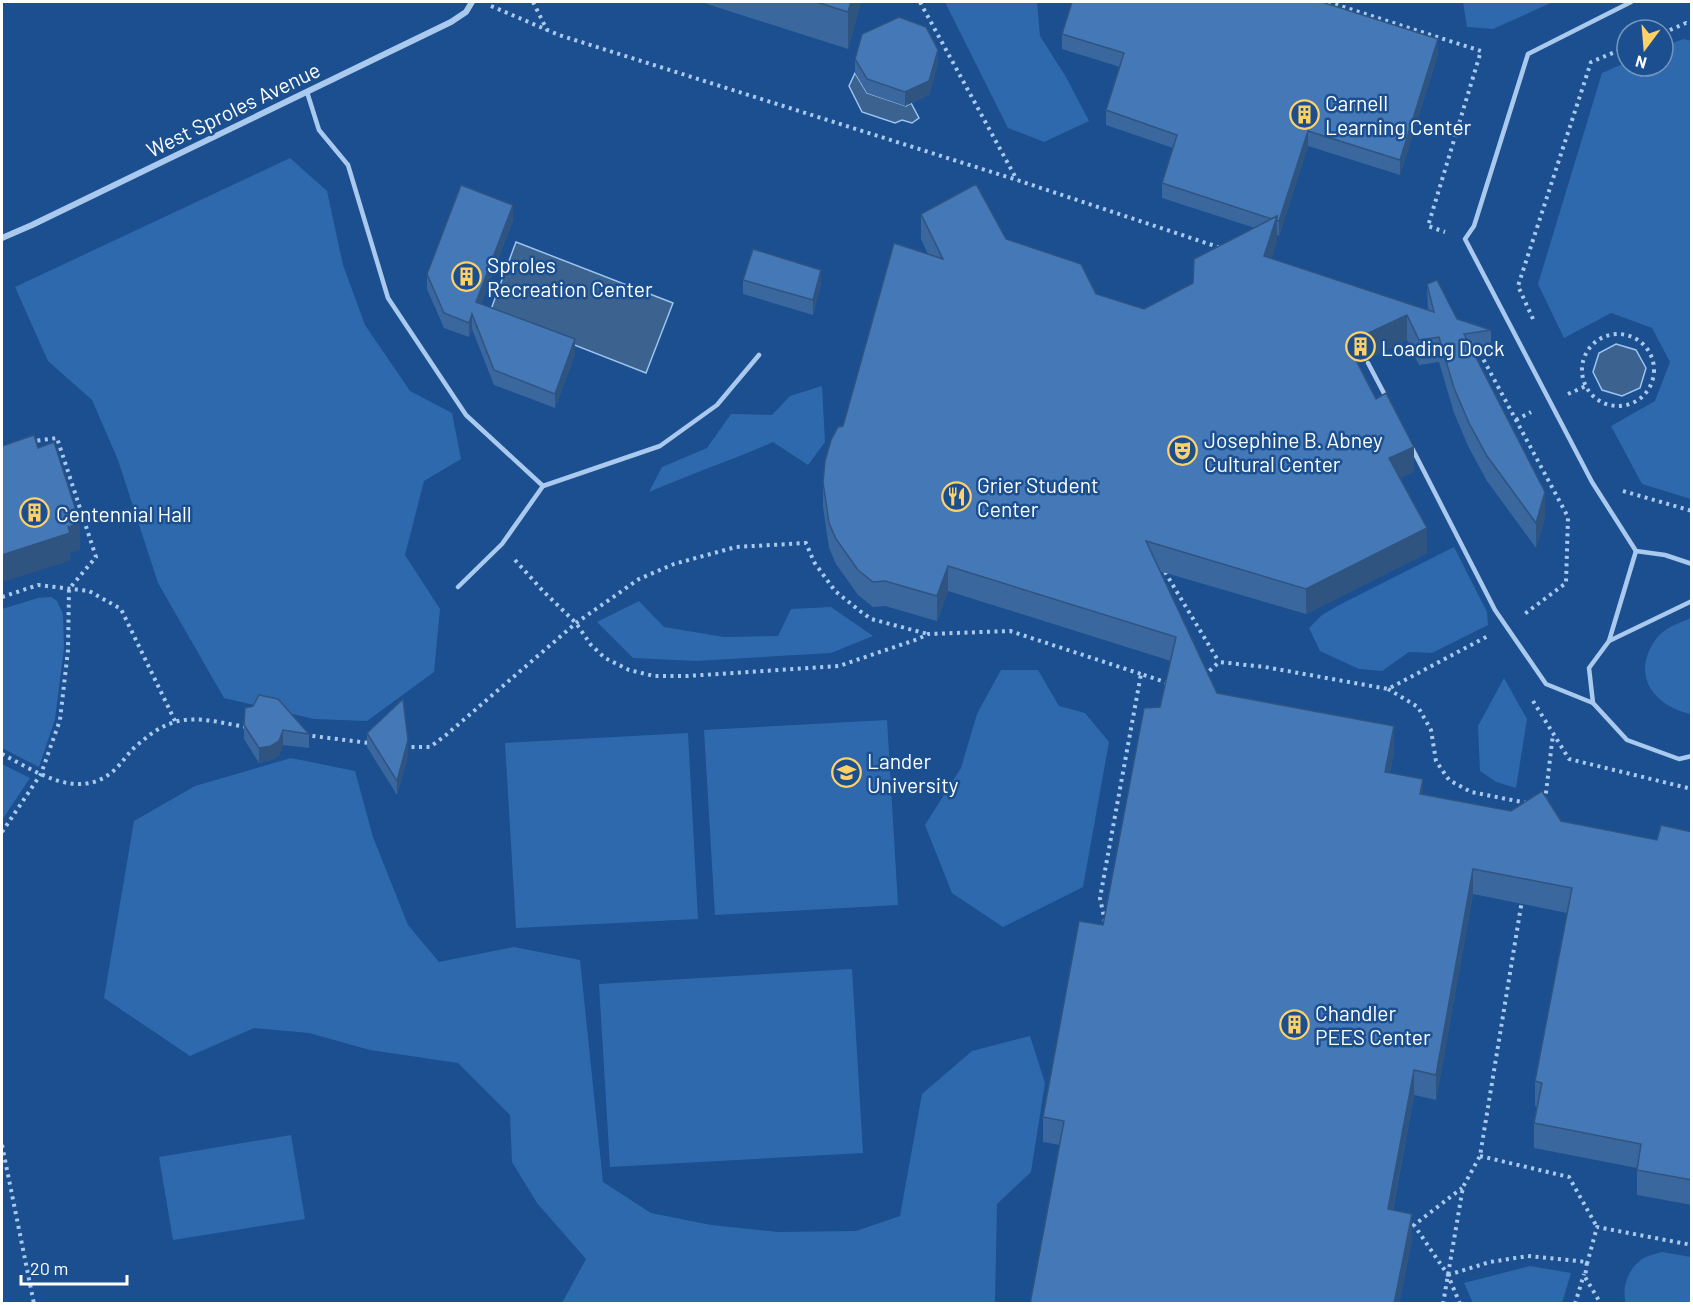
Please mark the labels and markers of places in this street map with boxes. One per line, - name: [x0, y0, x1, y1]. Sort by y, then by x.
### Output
- place label: Carnell Learning Center: [1325, 90, 1472, 139]
- building icon: Carnell Learning Center: [1288, 98, 1320, 130]
- place label: Sproles Recreation Center: [487, 252, 653, 301]
- building icon: Sproles Recreation Center: [450, 260, 482, 292]
- building icon: Loading Dock: [1344, 331, 1376, 363]
- place label: Loading Dock: [1381, 335, 1505, 360]
- place label: Josephine B. Abney Cultural Center: [1204, 427, 1383, 476]
- theatre icon: Josephine B. Abney Cultural Center: [1167, 435, 1199, 467]
- place label: Grier Student Center: [977, 472, 1099, 521]
- restaurant icon: Grier Student Center: [940, 480, 972, 512]
- building icon: Centennial Hall: [19, 497, 51, 529]
- place label: Centennial Hall: [56, 501, 192, 526]
- place label: Lander University: [867, 748, 959, 797]
- school or university icon: Lander University: [830, 756, 862, 788]
- place label: Chandler PEES Center: [1315, 1000, 1431, 1049]
- building icon: Chandler PEES Center: [1278, 1008, 1310, 1040]

